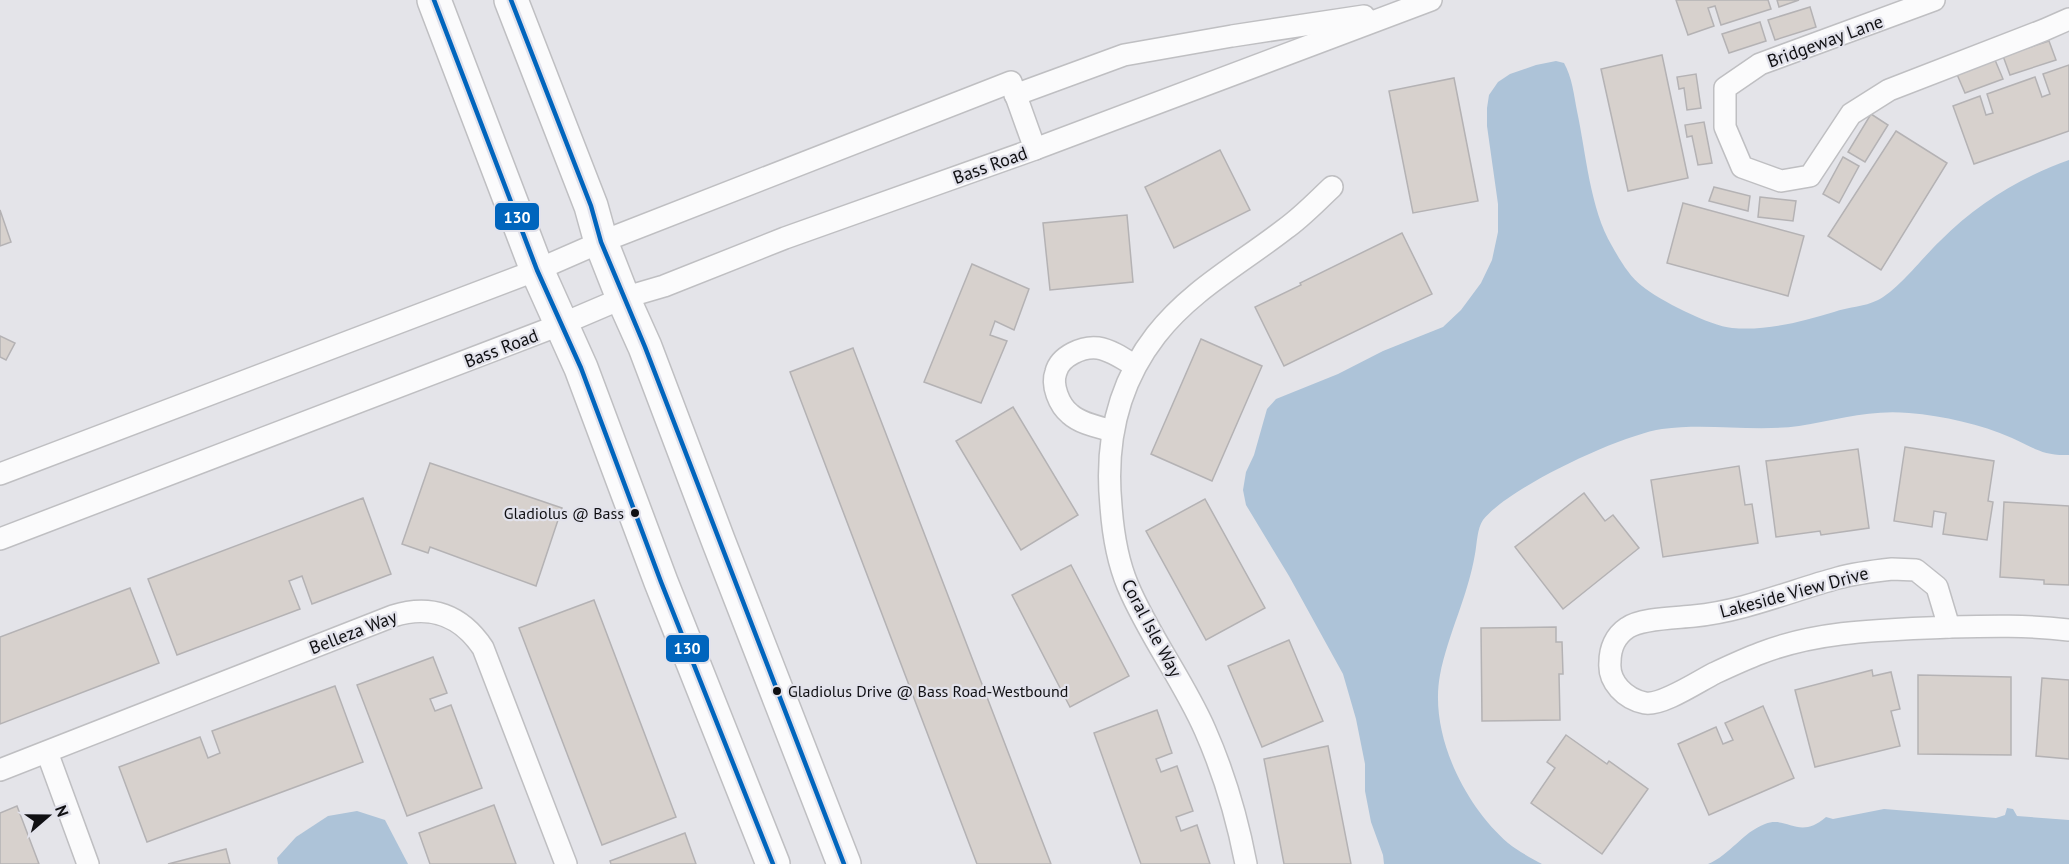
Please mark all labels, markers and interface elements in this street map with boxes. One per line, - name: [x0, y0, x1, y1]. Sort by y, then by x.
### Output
- street label: Bridgeway Lane: [1764, 9, 1886, 73]
- street label: Bass Road: [950, 141, 1030, 189]
- line badge: 130: [494, 202, 540, 231]
- text: 130: [503, 207, 531, 227]
- street label: Bass Road: [461, 323, 541, 373]
- place label: Gladiolus @ Bass: [504, 503, 624, 523]
- marker: Gladiolus @ Bass: [629, 507, 641, 519]
- street label: Lakeside View Drive: [1717, 561, 1871, 623]
- street label: Coral Isle Way: [1117, 575, 1188, 681]
- street label: Belleza Way: [306, 605, 401, 659]
- line badge: 130: [665, 634, 710, 663]
- text: 130: [673, 638, 701, 658]
- place label: Gladiolus Drive @ Bass Road-Westbound: [788, 681, 1068, 701]
- marker: Gladiolus Drive @ Bass Road-Westbound: [771, 685, 783, 697]
- north arrow: [18, 786, 78, 846]
- text: N: [51, 803, 73, 819]

